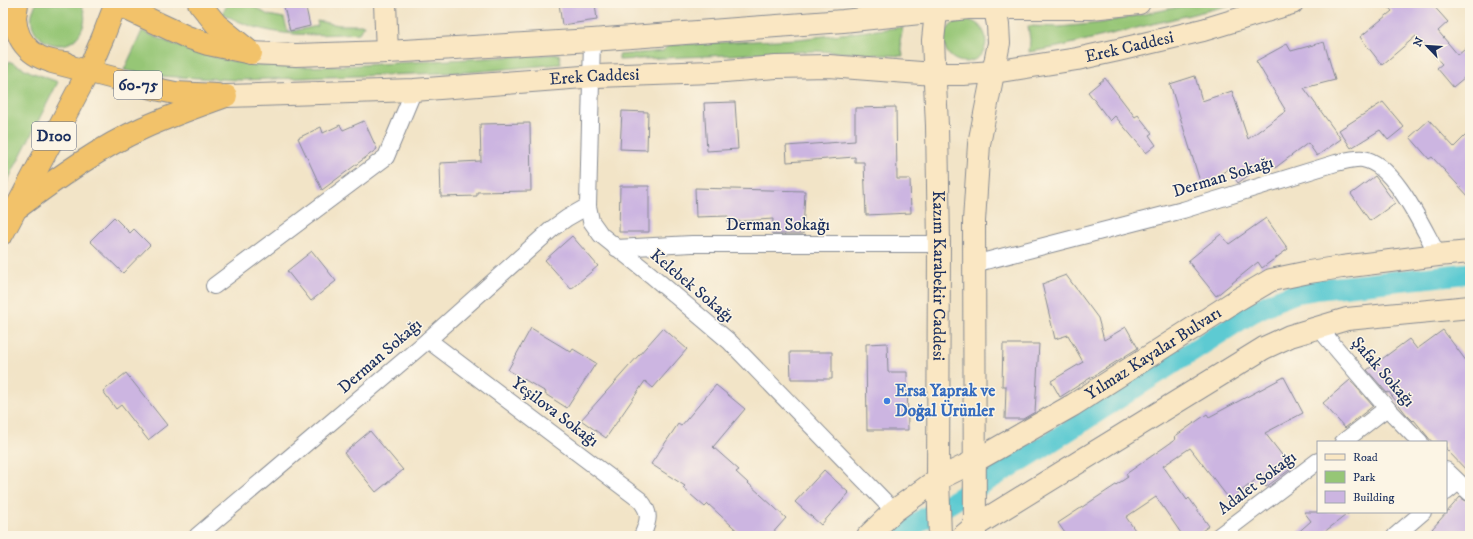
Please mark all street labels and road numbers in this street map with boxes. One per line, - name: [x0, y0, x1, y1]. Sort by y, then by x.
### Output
- street label: Erek Caddesi: [1083, 26, 1176, 68]
- street label: Erek Caddesi: [549, 64, 640, 91]
- road number: 60-75: [114, 71, 162, 99]
- road number: D100: [32, 122, 76, 150]
- street label: Derman Sokağı: [1170, 151, 1276, 203]
- street label: Kazım Karabekir Caddesi: [927, 190, 950, 361]
- street label: Derman Sokağı: [726, 214, 830, 236]
- street label: Kelebek Sokağı: [645, 244, 739, 328]
- street label: Yılmaz Kayalar Bulvarı: [1081, 302, 1226, 405]
- street label: Derman Sokağı: [334, 314, 426, 398]
- street label: Şafak Sokağı: [1346, 332, 1420, 412]
- street label: Yeşilova Sokağı: [507, 372, 603, 452]
- street label: Adalet Sokağı: [1213, 446, 1301, 520]

